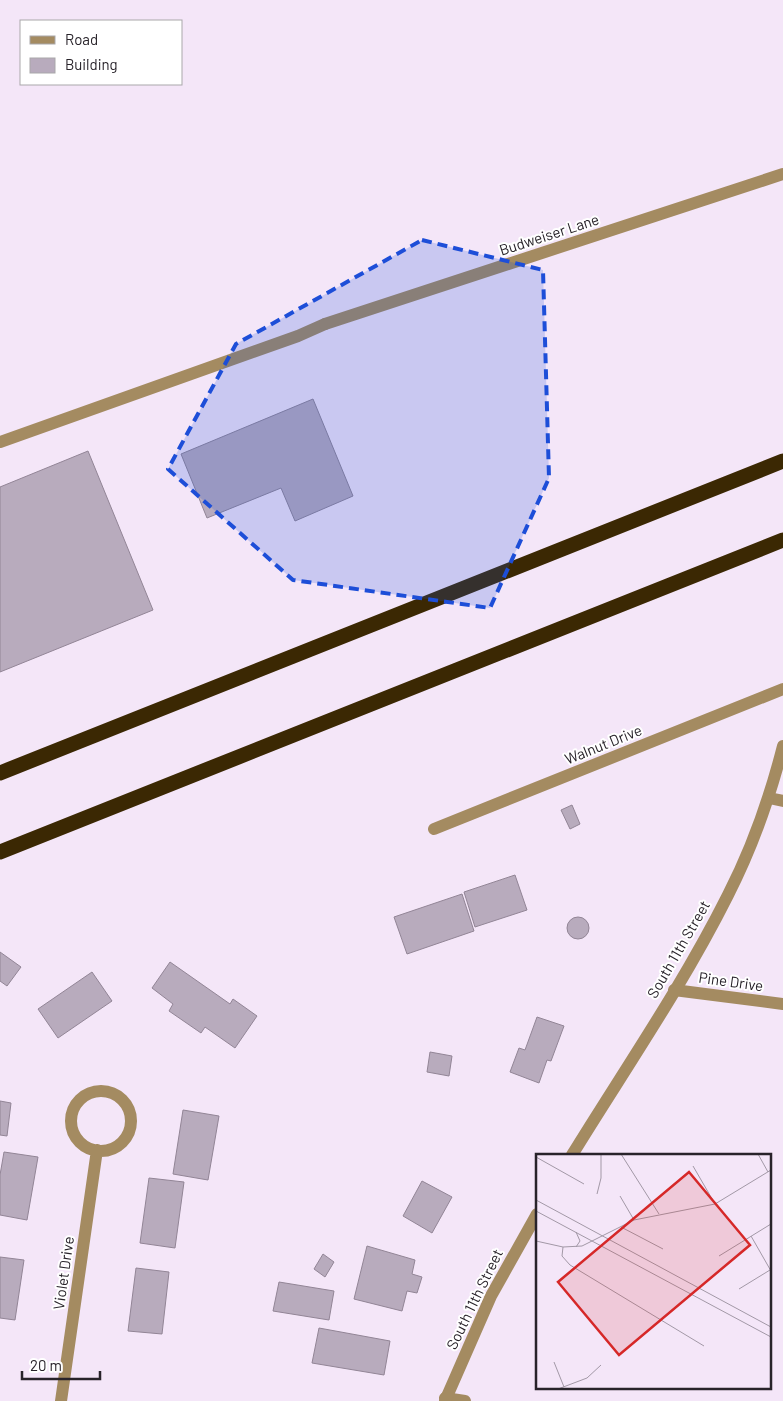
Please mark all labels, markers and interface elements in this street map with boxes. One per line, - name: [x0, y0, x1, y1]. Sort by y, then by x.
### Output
- legend: [20, 20, 182, 85]
- text: Road: [65, 30, 98, 48]
- text: Building: [65, 55, 118, 73]
- street label: Budweiser Lane: [497, 209, 601, 259]
- street label: Walnut Drive: [562, 720, 644, 768]
- street label: South 11th Street: [643, 897, 713, 1001]
- street label: Pine Drive: [698, 968, 764, 994]
- inset map: [536, 1154, 770, 1388]
- street label: Violet Drive: [49, 1235, 77, 1311]
- street label: South 11th Street: [442, 1246, 506, 1352]
- scale bar: [22, 1348, 100, 1380]
- text: 20 m: [30, 1356, 62, 1374]

